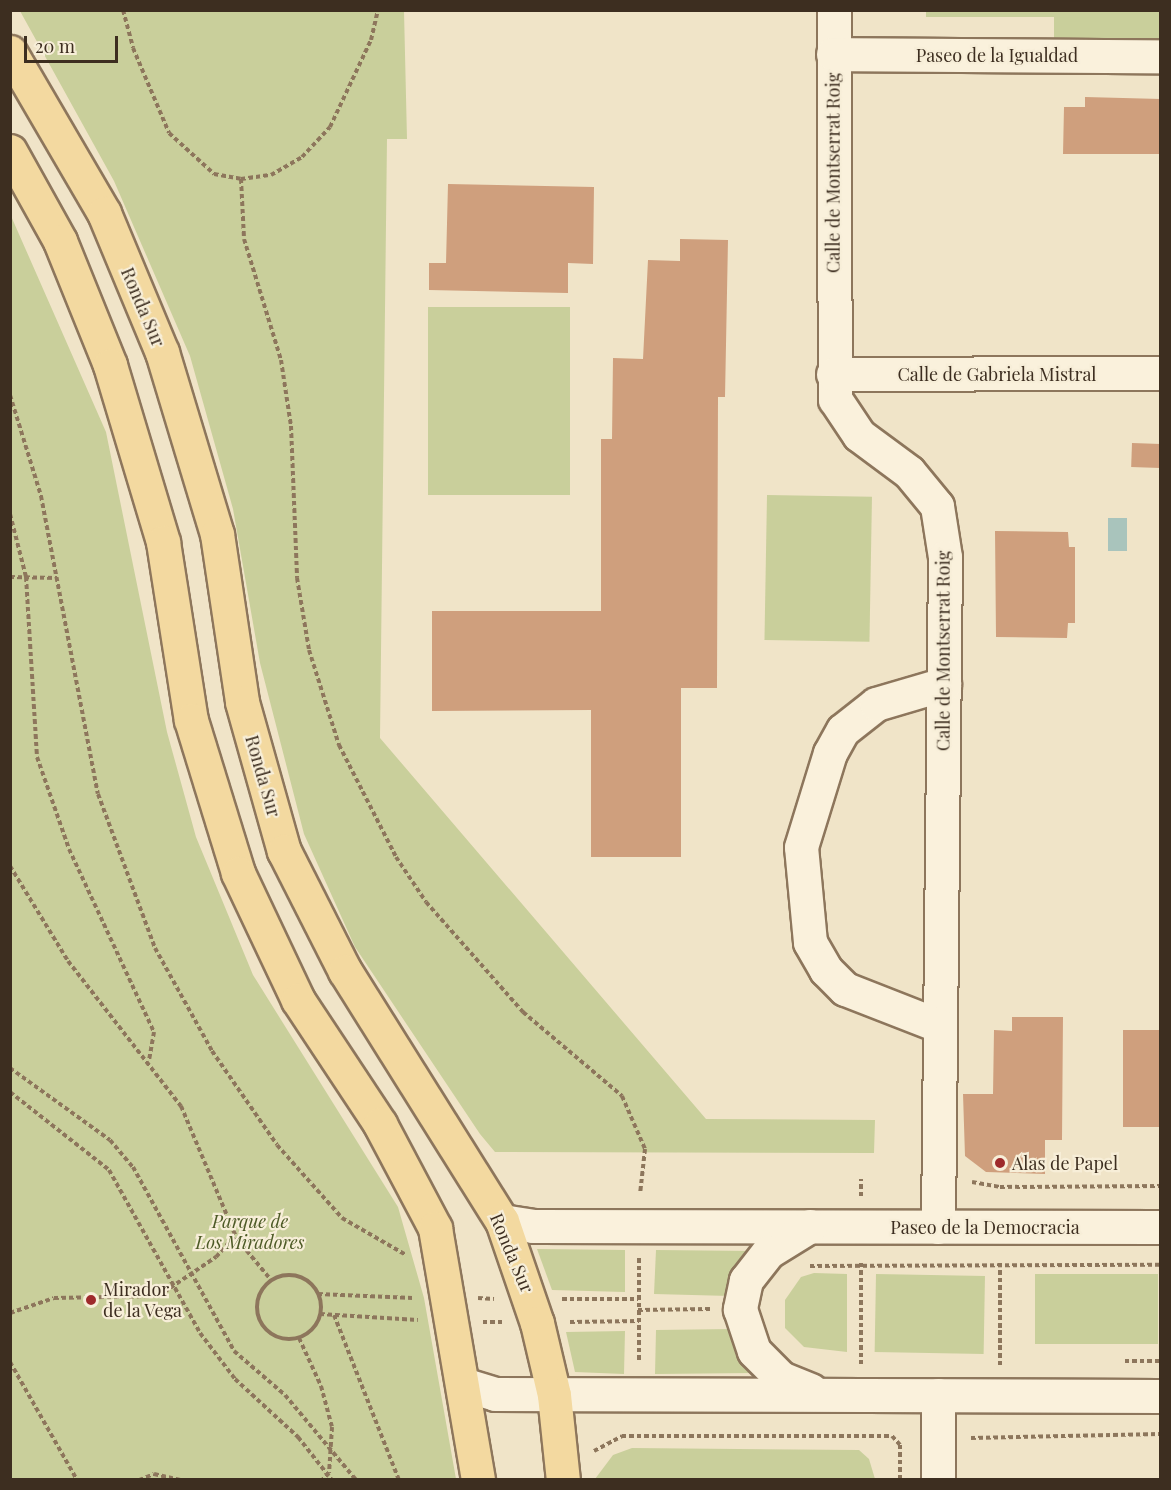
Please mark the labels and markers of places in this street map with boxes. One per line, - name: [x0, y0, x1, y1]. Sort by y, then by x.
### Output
- place label: Alas de Papel: [1012, 1152, 1118, 1174]
- marker: Alas de Papel: [993, 1156, 1007, 1170]
- place label: Mirador de la Vega: [103, 1279, 183, 1322]
- marker: Mirador de la Vega: [84, 1293, 98, 1307]

